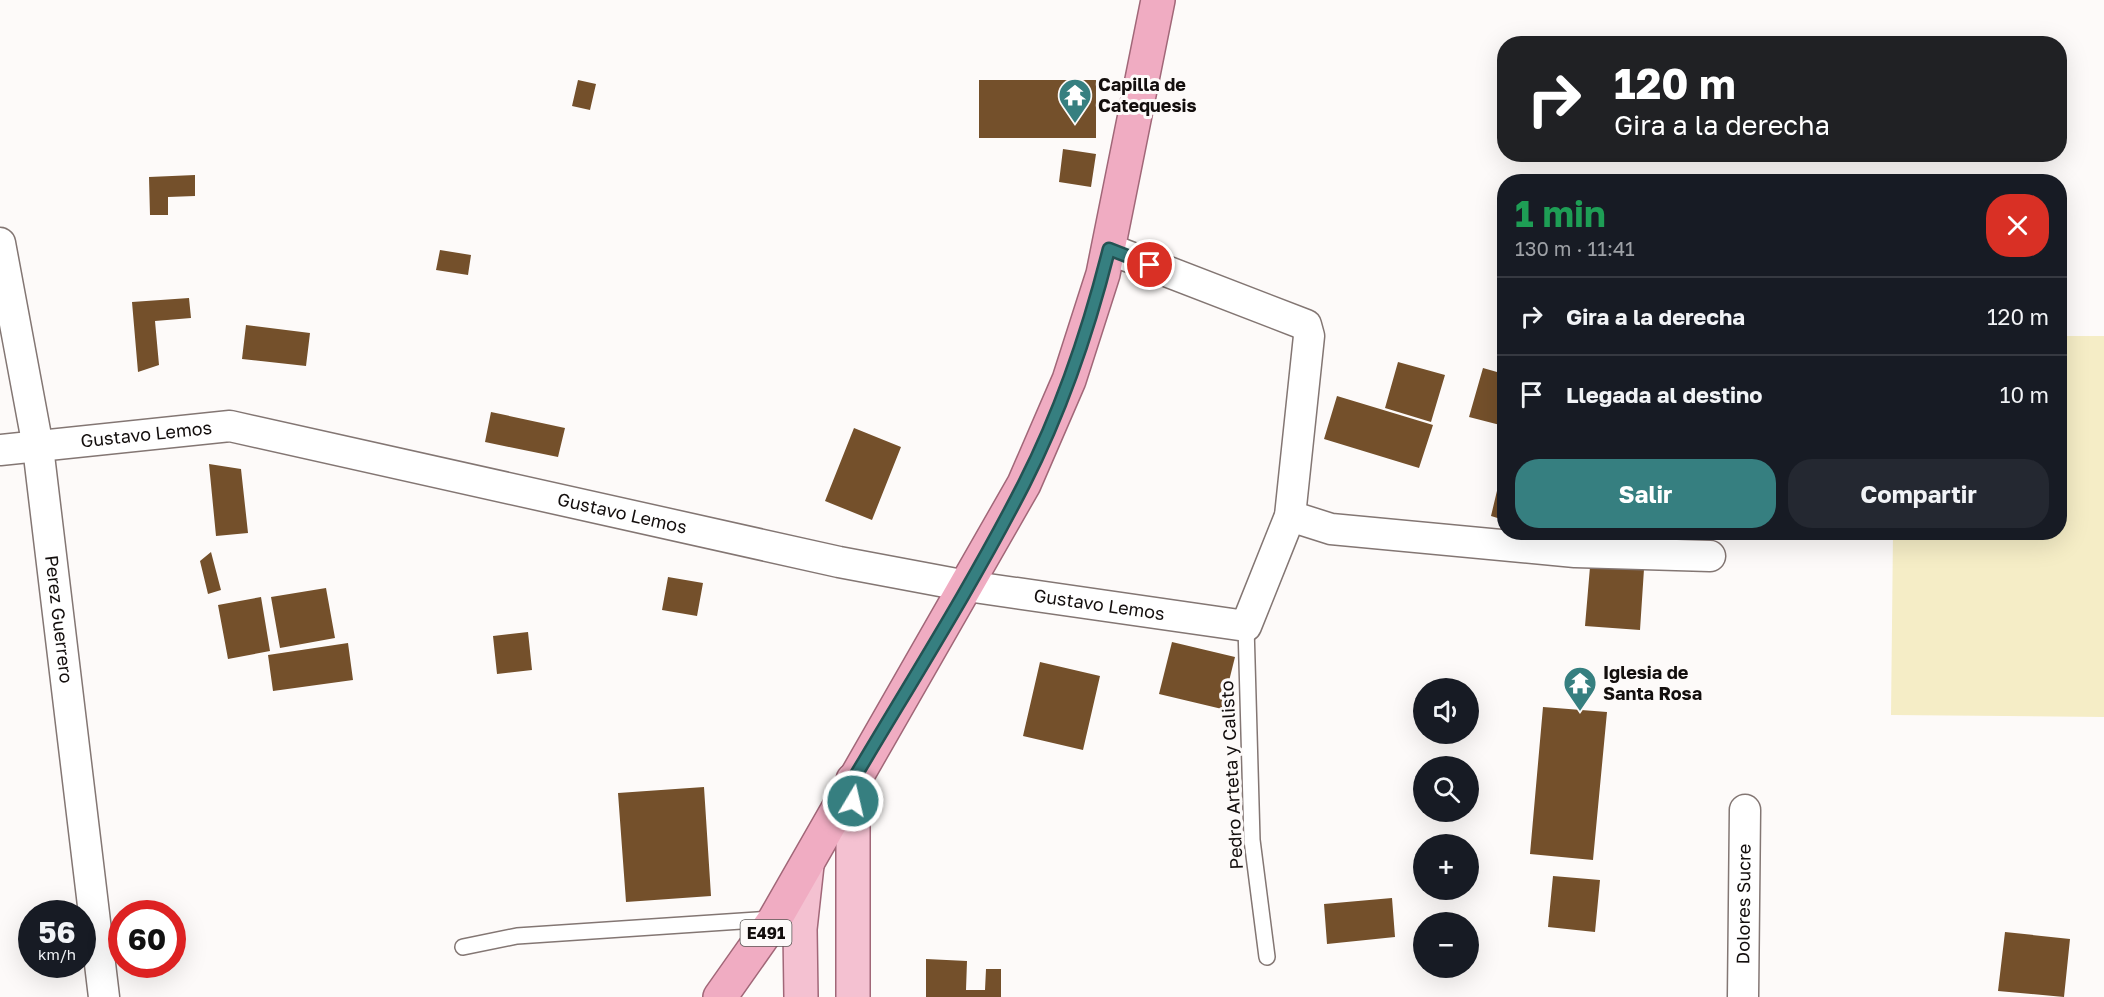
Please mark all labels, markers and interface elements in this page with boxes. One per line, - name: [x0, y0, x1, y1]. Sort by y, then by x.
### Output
- text: 120 m: [1614, 58, 1736, 108]
- icon: right: [1515, 60, 1593, 138]
- place label: Capilla de Catequesis: [1098, 73, 1197, 116]
- temple icon: Capilla de Catequesis: [1057, 77, 1093, 124]
- text: Gira a la derecha: [1614, 109, 1830, 141]
- text: 1 min: [1515, 192, 1606, 235]
- button: close: [1986, 194, 2049, 257]
- text: 130 m · 11:41: [1515, 236, 1635, 260]
- pin: [1124, 239, 1175, 290]
- icon: arrive: [1133, 248, 1166, 281]
- icon: right: [1515, 300, 1548, 333]
- text: Gira a la derecha: [1566, 303, 1745, 330]
- text: 120 m: [1987, 303, 2049, 330]
- icon: arrive: [1515, 378, 1548, 411]
- text: Llegada al destino: [1566, 381, 1763, 408]
- text: 10 m: [2000, 381, 2049, 408]
- street label: Gustavo Lemos: [79, 416, 213, 452]
- button: Salir: [1515, 459, 1776, 528]
- button: Compartir: [1788, 459, 2049, 528]
- street label: Gustavo Lemos: [555, 487, 689, 538]
- street label: Perez Guerrero: [41, 554, 78, 685]
- street label: Gustavo Lemos: [1032, 584, 1166, 624]
- place label: Iglesia de Santa Rosa: [1603, 661, 1702, 704]
- temple icon: Iglesia de Santa Rosa: [1562, 665, 1598, 712]
- map controls: [1413, 678, 1479, 978]
- button: sound: [1413, 678, 1479, 744]
- street label: Pedro Arteta y Calisto: [1215, 680, 1247, 870]
- button: search: [1413, 756, 1479, 822]
- position arrow: [821, 769, 885, 833]
- button: +: [1413, 834, 1479, 900]
- street label: Dolores Sucre: [1731, 844, 1755, 964]
- speed limit sign: 60: [108, 900, 186, 978]
- button: −: [1413, 912, 1479, 978]
- text: 56: [38, 914, 76, 950]
- road number: E491: [740, 920, 792, 946]
- text: km/h: [38, 945, 76, 963]

